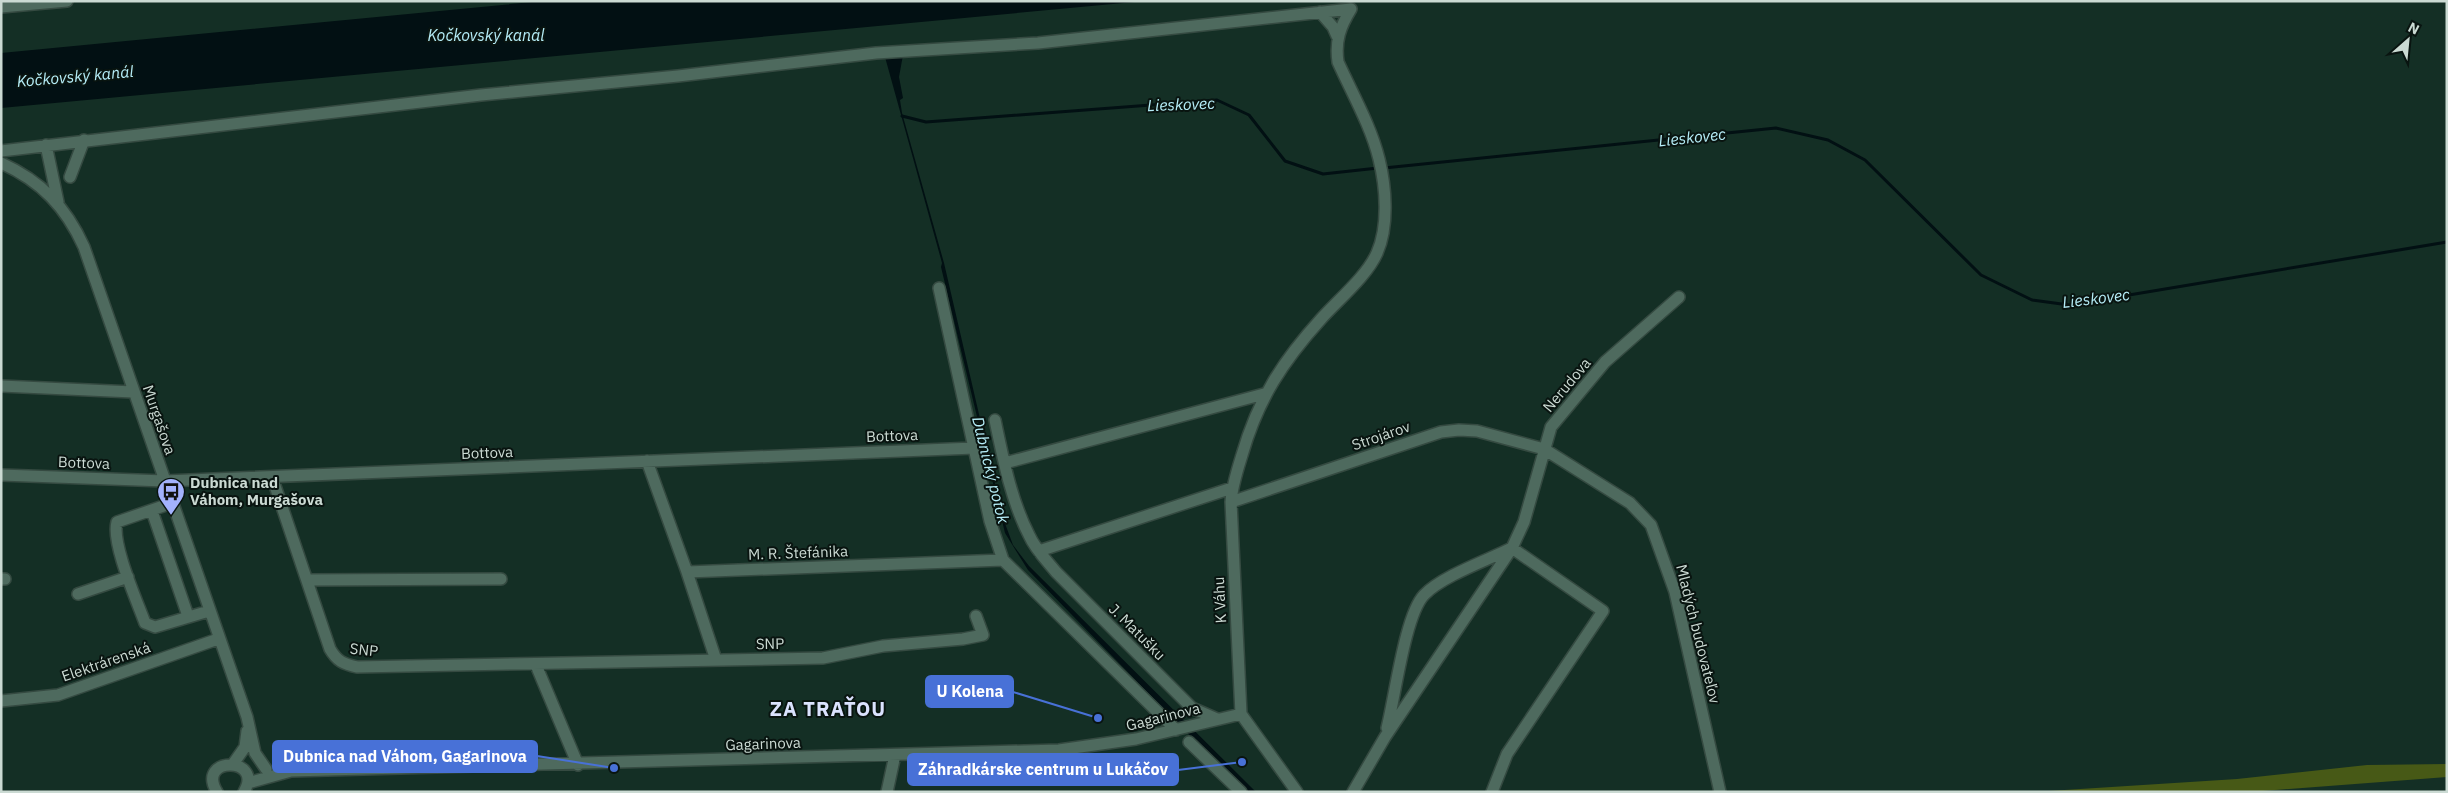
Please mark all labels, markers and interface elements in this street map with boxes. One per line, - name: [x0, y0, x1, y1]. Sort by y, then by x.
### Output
- north arrow: [2383, 15, 2433, 65]
- text: N: [2405, 18, 2423, 39]
- water label: Kočkovský kanál: [427, 25, 545, 45]
- water label: Kočkovský kanál: [16, 61, 135, 91]
- water label: Lieskovec: [1147, 93, 1215, 115]
- water label: Lieskovec: [1657, 123, 1727, 150]
- water label: Lieskovec: [2061, 284, 2131, 312]
- street label: Nerudova: [1538, 354, 1595, 416]
- street label: Murgašova: [139, 382, 180, 457]
- water label: Dubnický potok: [968, 414, 1014, 526]
- street label: Strojárov: [1349, 416, 1413, 454]
- street label: Bottova: [866, 425, 918, 446]
- street label: Bottova: [461, 442, 513, 463]
- street label: Bottova: [58, 452, 110, 473]
- place label: Dubnica nad Váhom, Murgašova: [190, 473, 323, 509]
- bus stop icon: Dubnica nad Váhom, Murgašova: [156, 477, 186, 516]
- street label: M. R. Štefánika: [748, 541, 848, 564]
- street label: Mladých budovateľov: [1672, 562, 1725, 706]
- street label: K Váhu: [1209, 576, 1230, 624]
- street label: J. Matušku: [1105, 599, 1170, 664]
- street label: SNP: [756, 634, 784, 653]
- street label: Elektrárenská: [59, 637, 153, 686]
- street label: SNP: [349, 639, 379, 660]
- callout: U Kolena: [926, 676, 1013, 707]
- text: U Kolena: [936, 681, 1004, 701]
- district label: ZA TRAŤOU: [770, 695, 886, 722]
- street label: Gagarinova: [1124, 698, 1202, 735]
- street label: Gagarinova: [725, 733, 801, 754]
- callout: Dubnica nad Váhom, Gagarinova: [273, 741, 537, 772]
- text: Dubnica nad Váhom, Gagarinova: [283, 746, 527, 766]
- callout: Záhradkárske centrum u Lukáčov: [908, 754, 1178, 785]
- text: Záhradkárske centrum u Lukáčov: [918, 759, 1168, 779]

